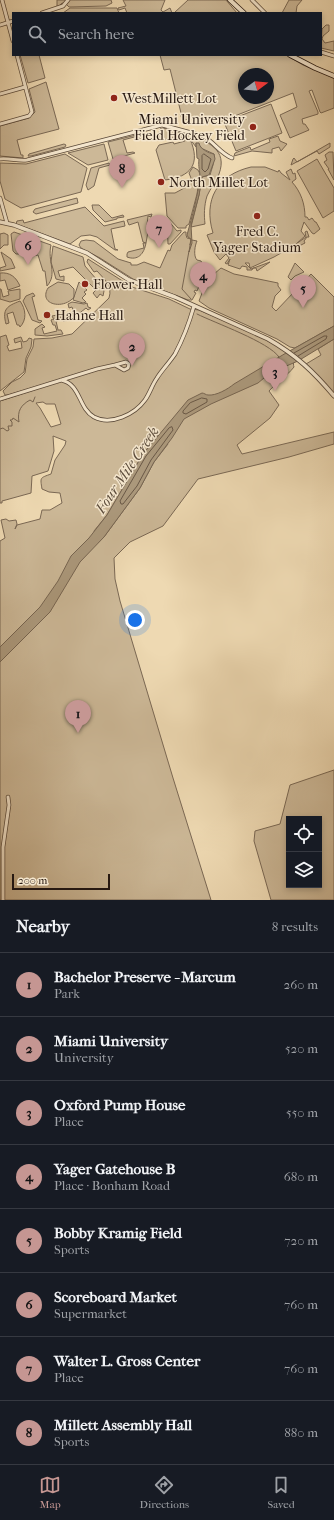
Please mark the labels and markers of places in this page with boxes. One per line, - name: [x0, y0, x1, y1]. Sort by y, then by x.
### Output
- place label: WestMillett Lot: [121, 90, 217, 107]
- marker: WestMillett Lot: [109, 93, 119, 103]
- place label: Miami University Field Hockey Field: [134, 111, 246, 144]
- marker: Miami University Field Hockey Field: [248, 122, 258, 132]
- pin: 8: [109, 155, 135, 188]
- place label: North Millet Lot: [169, 174, 268, 191]
- marker: North Millet Lot: [156, 177, 166, 187]
- marker: Fred C. Yager Stadium: [252, 211, 262, 221]
- pin: 7: [146, 215, 172, 248]
- place label: Fred C. Yager Stadium: [212, 223, 301, 256]
- pin: 6: [15, 232, 41, 265]
- pin: 4: [190, 262, 216, 295]
- pin: 5: [290, 275, 316, 308]
- place label: Flower Hall: [93, 276, 163, 293]
- marker: Flower Hall: [80, 279, 90, 289]
- place label: Hahne Hall: [55, 307, 124, 324]
- marker: Hahne Hall: [42, 310, 52, 320]
- pin: 2: [119, 333, 145, 366]
- pin: 3: [262, 358, 288, 391]
- pin: 1: [65, 700, 91, 733]

